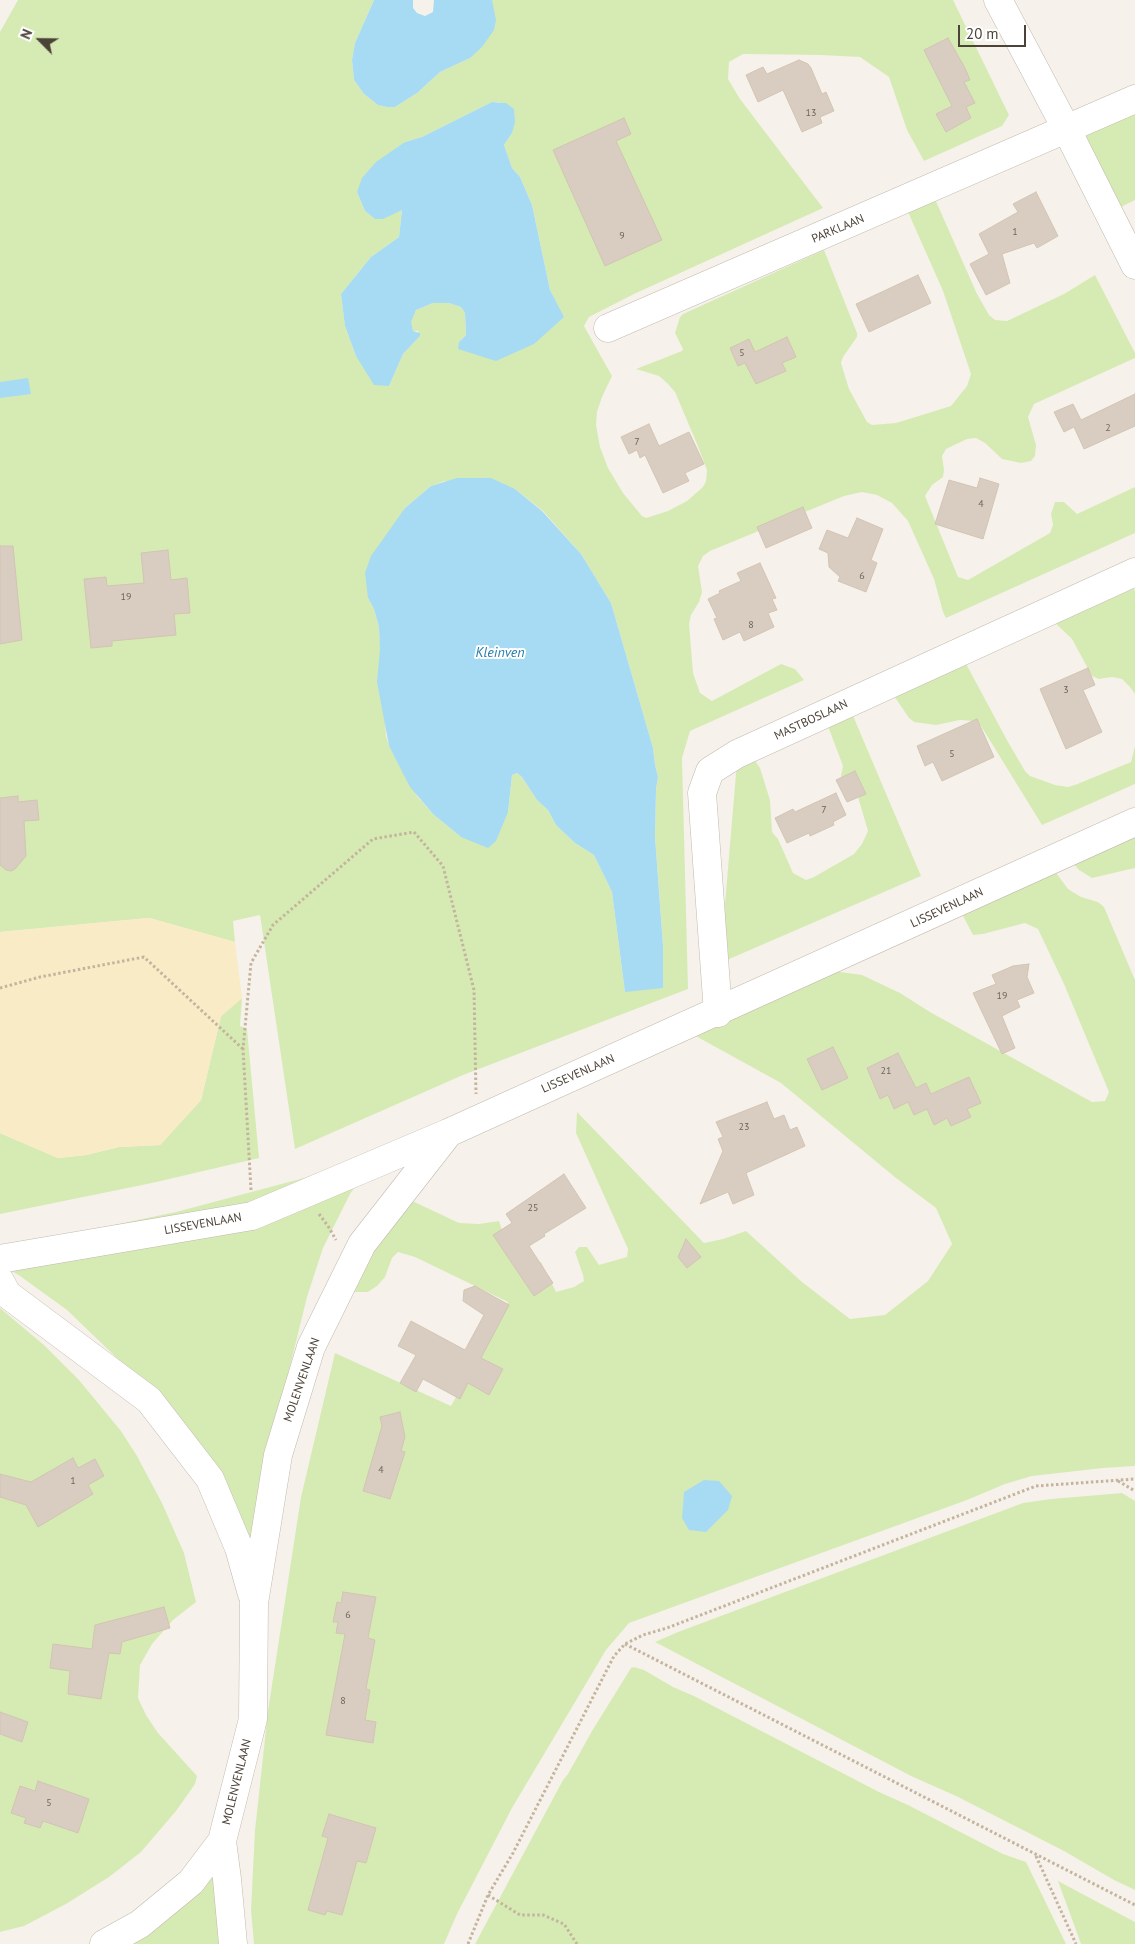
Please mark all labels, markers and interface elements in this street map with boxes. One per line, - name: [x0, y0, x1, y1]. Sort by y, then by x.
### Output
- north arrow: [15, 15, 65, 65]
- scale bar: [960, 15, 1028, 47]
- text: 20 m: [966, 24, 999, 43]
- text: N: [16, 26, 36, 42]
- house number: 13: [806, 107, 816, 119]
- street label: PARKLAAN: [809, 211, 867, 247]
- house number: 1: [1012, 226, 1018, 238]
- house number: 9: [619, 230, 625, 242]
- house number: 5: [739, 347, 745, 359]
- house number: 2: [1105, 422, 1111, 434]
- house number: 7: [634, 436, 640, 448]
- house number: 4: [978, 498, 984, 510]
- house number: 6: [859, 570, 865, 582]
- house number: 19: [121, 591, 131, 603]
- house number: 8: [748, 619, 754, 631]
- water label: Kleinven: [475, 645, 525, 661]
- house number: 3: [1063, 684, 1069, 696]
- street label: MASTBOSLAAN: [772, 697, 850, 743]
- house number: 5: [949, 748, 955, 760]
- house number: 7: [821, 804, 827, 816]
- street label: LISSEVENLAAN: [908, 885, 986, 931]
- house number: 19: [997, 990, 1007, 1002]
- street label: LISSEVENLAAN: [539, 1051, 617, 1097]
- house number: 21: [881, 1065, 891, 1077]
- house number: 23: [739, 1121, 749, 1133]
- house number: 25: [528, 1202, 538, 1214]
- street label: LISSEVENLAAN: [163, 1210, 243, 1238]
- street label: MOLENVENLAAN: [281, 1336, 323, 1424]
- house number: 4: [378, 1464, 384, 1476]
- house number: 1: [70, 1475, 76, 1487]
- house number: 6: [345, 1609, 351, 1621]
- house number: 8: [340, 1695, 346, 1707]
- street label: MOLENVENLAAN: [219, 1738, 255, 1826]
- house number: 5: [46, 1797, 52, 1809]

